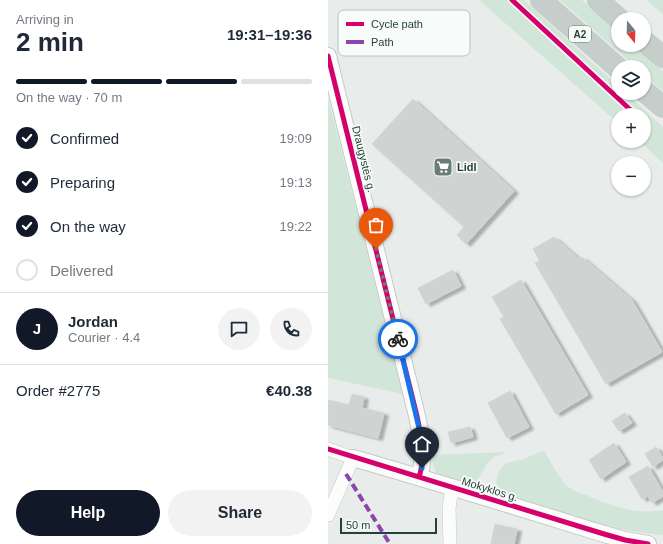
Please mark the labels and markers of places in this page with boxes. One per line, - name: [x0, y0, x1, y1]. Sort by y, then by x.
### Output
- supermarket icon: Lidl: [432, 156, 454, 178]
- place label: Lidl: [457, 161, 477, 173]
- pin: [359, 208, 393, 249]
- pin: [405, 427, 439, 468]

